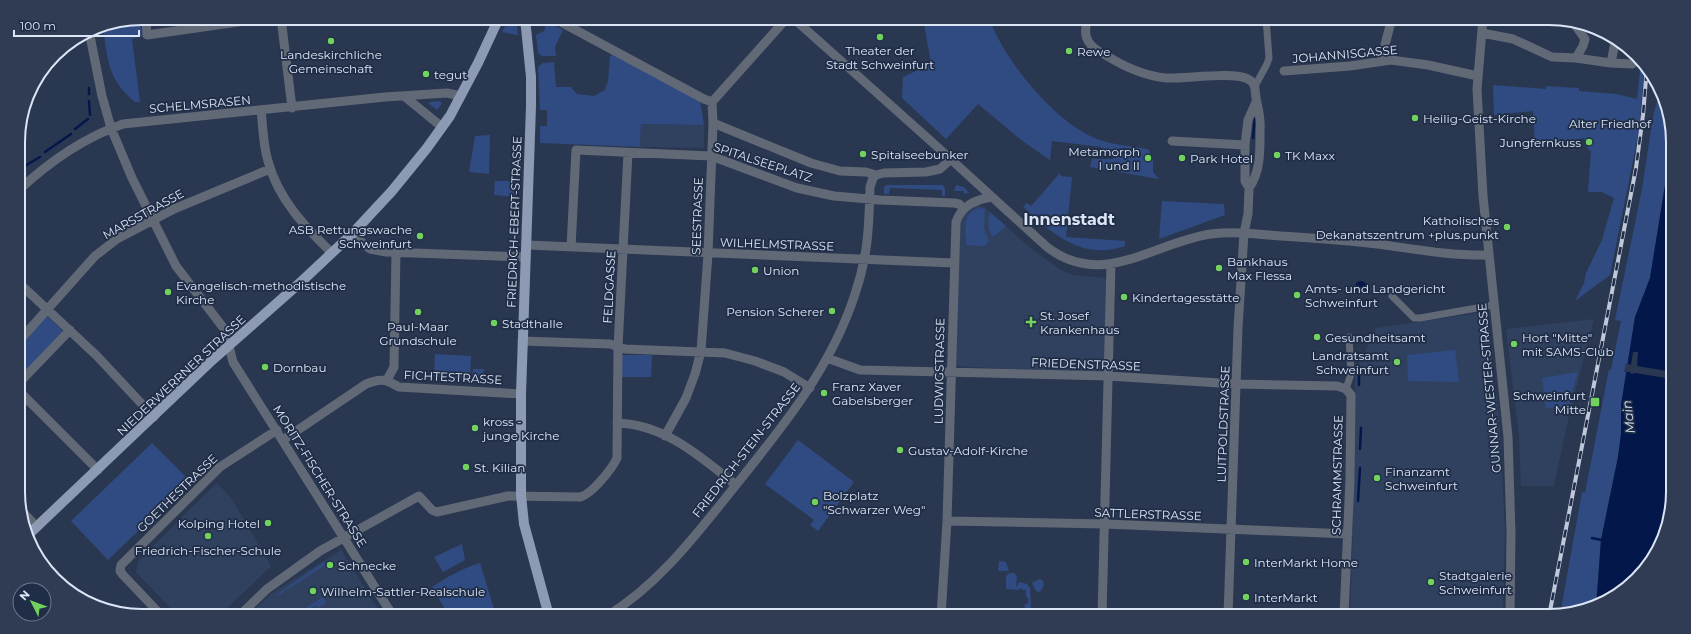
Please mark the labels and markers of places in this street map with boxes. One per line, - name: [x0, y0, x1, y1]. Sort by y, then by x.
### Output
- marker: Theater der Stadt Schweinfurt: [875, 32, 885, 42]
- marker: Landeskirchliche Gemeinschaft: [326, 36, 336, 46]
- place label: Theater der Stadt Schweinfurt: [826, 43, 934, 72]
- place label: Rewe: [1077, 44, 1110, 59]
- marker: Rewe: [1064, 46, 1074, 56]
- place label: Landeskirchliche Gemeinschaft: [280, 47, 382, 76]
- place label: tegut: [434, 67, 467, 82]
- marker: tegut: [421, 69, 431, 79]
- place label: Heilig-Geist-Kirche: [1423, 111, 1536, 126]
- marker: Heilig-Geist-Kirche: [1410, 113, 1420, 123]
- place label: Jungfernkuss: [1499, 135, 1581, 150]
- marker: Jungfernkuss: [1584, 137, 1594, 147]
- place label: Metamorph I und II: [1068, 144, 1140, 173]
- place label: Spitalseebunker: [871, 147, 968, 162]
- place label: TK Maxx: [1285, 148, 1336, 163]
- marker: Spitalseebunker: [858, 149, 868, 159]
- marker: TK Maxx: [1272, 150, 1282, 160]
- place label: Park Hotel: [1190, 151, 1253, 166]
- marker: Metamorph I und II: [1143, 153, 1153, 163]
- marker: Park Hotel: [1177, 153, 1187, 163]
- place label: Katholisches Dekanatszentrum +plus.punkt: [1316, 213, 1499, 242]
- place label: ASB Rettungswache Schweinfurt: [289, 222, 412, 251]
- marker: Katholisches Dekanatszentrum +plus.punkt: [1502, 222, 1512, 232]
- marker: ASB Rettungswache Schweinfurt: [415, 231, 425, 241]
- place label: Bankhaus Max Flessa: [1227, 254, 1292, 283]
- place label: Union: [763, 263, 799, 278]
- marker: Bankhaus Max Flessa: [1214, 263, 1224, 273]
- marker: Union: [750, 265, 760, 275]
- place label: Evangelisch-methodistische Kirche: [176, 278, 346, 307]
- place label: Amts- und Landgericht Schweinfurt: [1305, 281, 1446, 310]
- marker: Evangelisch-methodistische Kirche: [163, 287, 173, 297]
- place label: Kindertagesstätte: [1132, 290, 1239, 305]
- marker: Amts- und Landgericht Schweinfurt: [1292, 290, 1302, 300]
- marker: Kindertagesstätte: [1119, 292, 1129, 302]
- place label: Pension Scherer: [726, 304, 824, 319]
- marker: Pension Scherer: [827, 306, 837, 316]
- marker: Paul-Maar Grundschule: [413, 307, 423, 317]
- place label: St. Josef Krankenhaus: [1040, 308, 1119, 337]
- place label: Stadthalle: [502, 316, 563, 331]
- marker: St. Josef Krankenhaus: [1025, 316, 1037, 328]
- marker: Stadthalle: [489, 318, 499, 328]
- place label: Paul-Maar Grundschule: [379, 319, 457, 348]
- place label: Gesundheitsamt: [1325, 330, 1426, 345]
- place label: Hort "Mitte" mit SAMS-Club: [1522, 330, 1614, 359]
- marker: Gesundheitsamt: [1312, 332, 1322, 342]
- marker: Hort "Mitte" mit SAMS-Club: [1509, 339, 1519, 349]
- place label: Landratsamt Schweinfurt: [1312, 348, 1389, 377]
- marker: Landratsamt Schweinfurt: [1392, 357, 1402, 367]
- place label: Dornbau: [273, 360, 327, 375]
- marker: Dornbau: [260, 362, 270, 372]
- place label: Franz Xaver Gabelsberger: [832, 379, 913, 408]
- marker: Franz Xaver Gabelsberger: [819, 388, 829, 398]
- place label: Schweinfurt Mitte: [1513, 388, 1586, 417]
- marker: Schweinfurt Mitte: [1589, 396, 1601, 408]
- place label: kross - junge Kirche: [481, 414, 560, 443]
- marker: kross - junge Kirche: [470, 423, 480, 433]
- place label: Gustav-Adolf-Kirche: [908, 443, 1028, 458]
- marker: Gustav-Adolf-Kirche: [895, 445, 905, 455]
- place label: St. Kilian: [474, 460, 525, 475]
- marker: St. Kilian: [461, 462, 471, 472]
- place label: Finanzamt Schweinfurt: [1385, 464, 1458, 493]
- marker: Finanzamt Schweinfurt: [1372, 473, 1382, 483]
- place label: Bolzplatz "Schwarzer Weg": [823, 488, 926, 517]
- marker: Bolzplatz "Schwarzer Weg": [810, 497, 820, 507]
- place label: Kolping Hotel: [178, 516, 260, 531]
- marker: Kolping Hotel: [263, 518, 273, 528]
- marker: Friedrich-Fischer-Schule: [203, 531, 213, 541]
- place label: Friedrich-Fischer-Schule: [135, 543, 281, 558]
- place label: InterMarkt Home: [1254, 555, 1358, 570]
- marker: InterMarkt Home: [1241, 557, 1251, 567]
- place label: Schnecke: [338, 558, 396, 573]
- marker: Schnecke: [325, 560, 335, 570]
- place label: Stadtgalerie Schweinfurt: [1439, 568, 1512, 597]
- marker: Stadtgalerie Schweinfurt: [1426, 577, 1436, 587]
- place label: Wilhelm-Sattler-Realschule: [321, 584, 485, 599]
- marker: Wilhelm-Sattler-Realschule: [308, 586, 318, 596]
- place label: InterMarkt: [1254, 590, 1318, 605]
- marker: InterMarkt: [1241, 592, 1251, 602]

